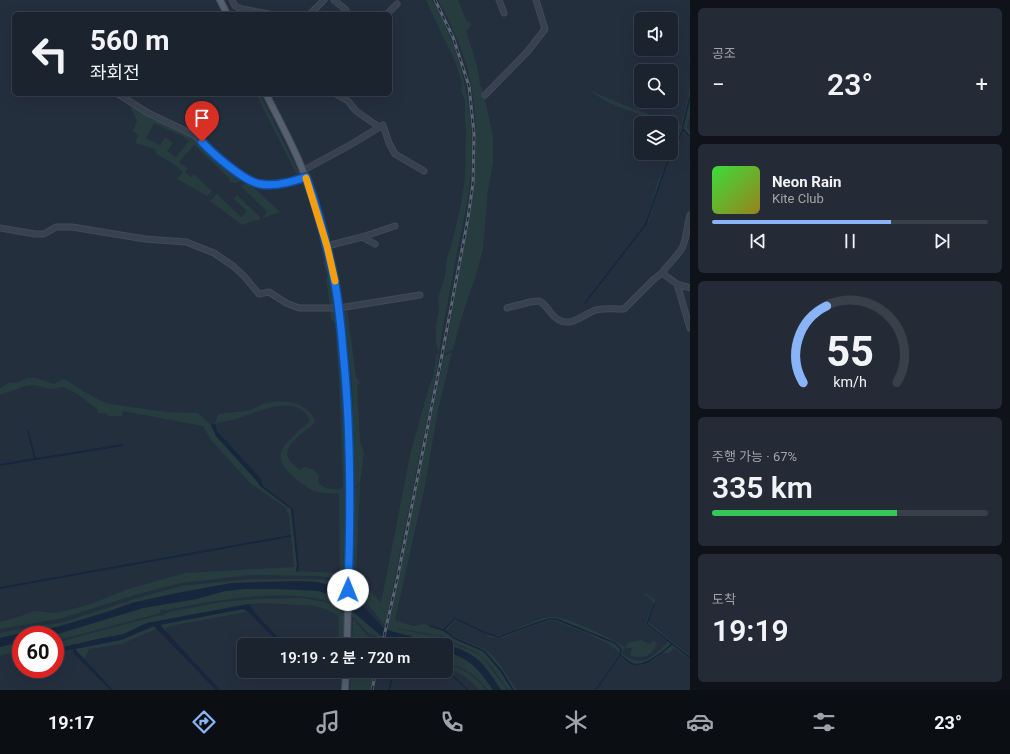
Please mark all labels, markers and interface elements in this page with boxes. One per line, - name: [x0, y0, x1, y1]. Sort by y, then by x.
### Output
- map controls: [634, 12, 678, 160]
- button: sound: [634, 12, 678, 56]
- text: 560 m: [90, 24, 169, 57]
- icon: left: [24, 28, 76, 80]
- text: 공조: [712, 46, 736, 61]
- text: 좌회전: [90, 62, 140, 83]
- button: search: [634, 64, 678, 108]
- text: 23°: [827, 67, 873, 102]
- text: −: [712, 72, 725, 97]
- text: +: [976, 72, 988, 97]
- pin: [185, 101, 219, 142]
- icon: arrive: [191, 107, 213, 129]
- button: layers: [634, 116, 678, 160]
- text: Neon Rain: [772, 173, 841, 191]
- text: Kite Club: [772, 191, 824, 206]
- icon: previous: [747, 230, 769, 252]
- icon: pause: [839, 230, 861, 252]
- icon: next: [931, 230, 953, 252]
- text: 55: [826, 327, 874, 376]
- text: km/h: [833, 374, 867, 390]
- text: 주행 가능 · 67%: [712, 449, 797, 464]
- text: 335 km: [712, 470, 813, 505]
- position arrow: [327, 569, 369, 611]
- text: 도착: [712, 592, 736, 607]
- text: 19:19: [712, 613, 789, 648]
- speed limit sign: 60: [12, 626, 64, 678]
- text: 19:19 · 2 분 · 720 m: [280, 649, 410, 667]
- icon: directions: [190, 708, 218, 736]
- icon: music: [314, 708, 342, 736]
- icon: phone: [438, 708, 466, 736]
- icon: climate: [562, 708, 590, 736]
- icon: car: [686, 708, 714, 736]
- icon: filters: [810, 708, 838, 736]
- text: 19:17: [48, 712, 94, 733]
- text: 23°: [934, 712, 962, 733]

